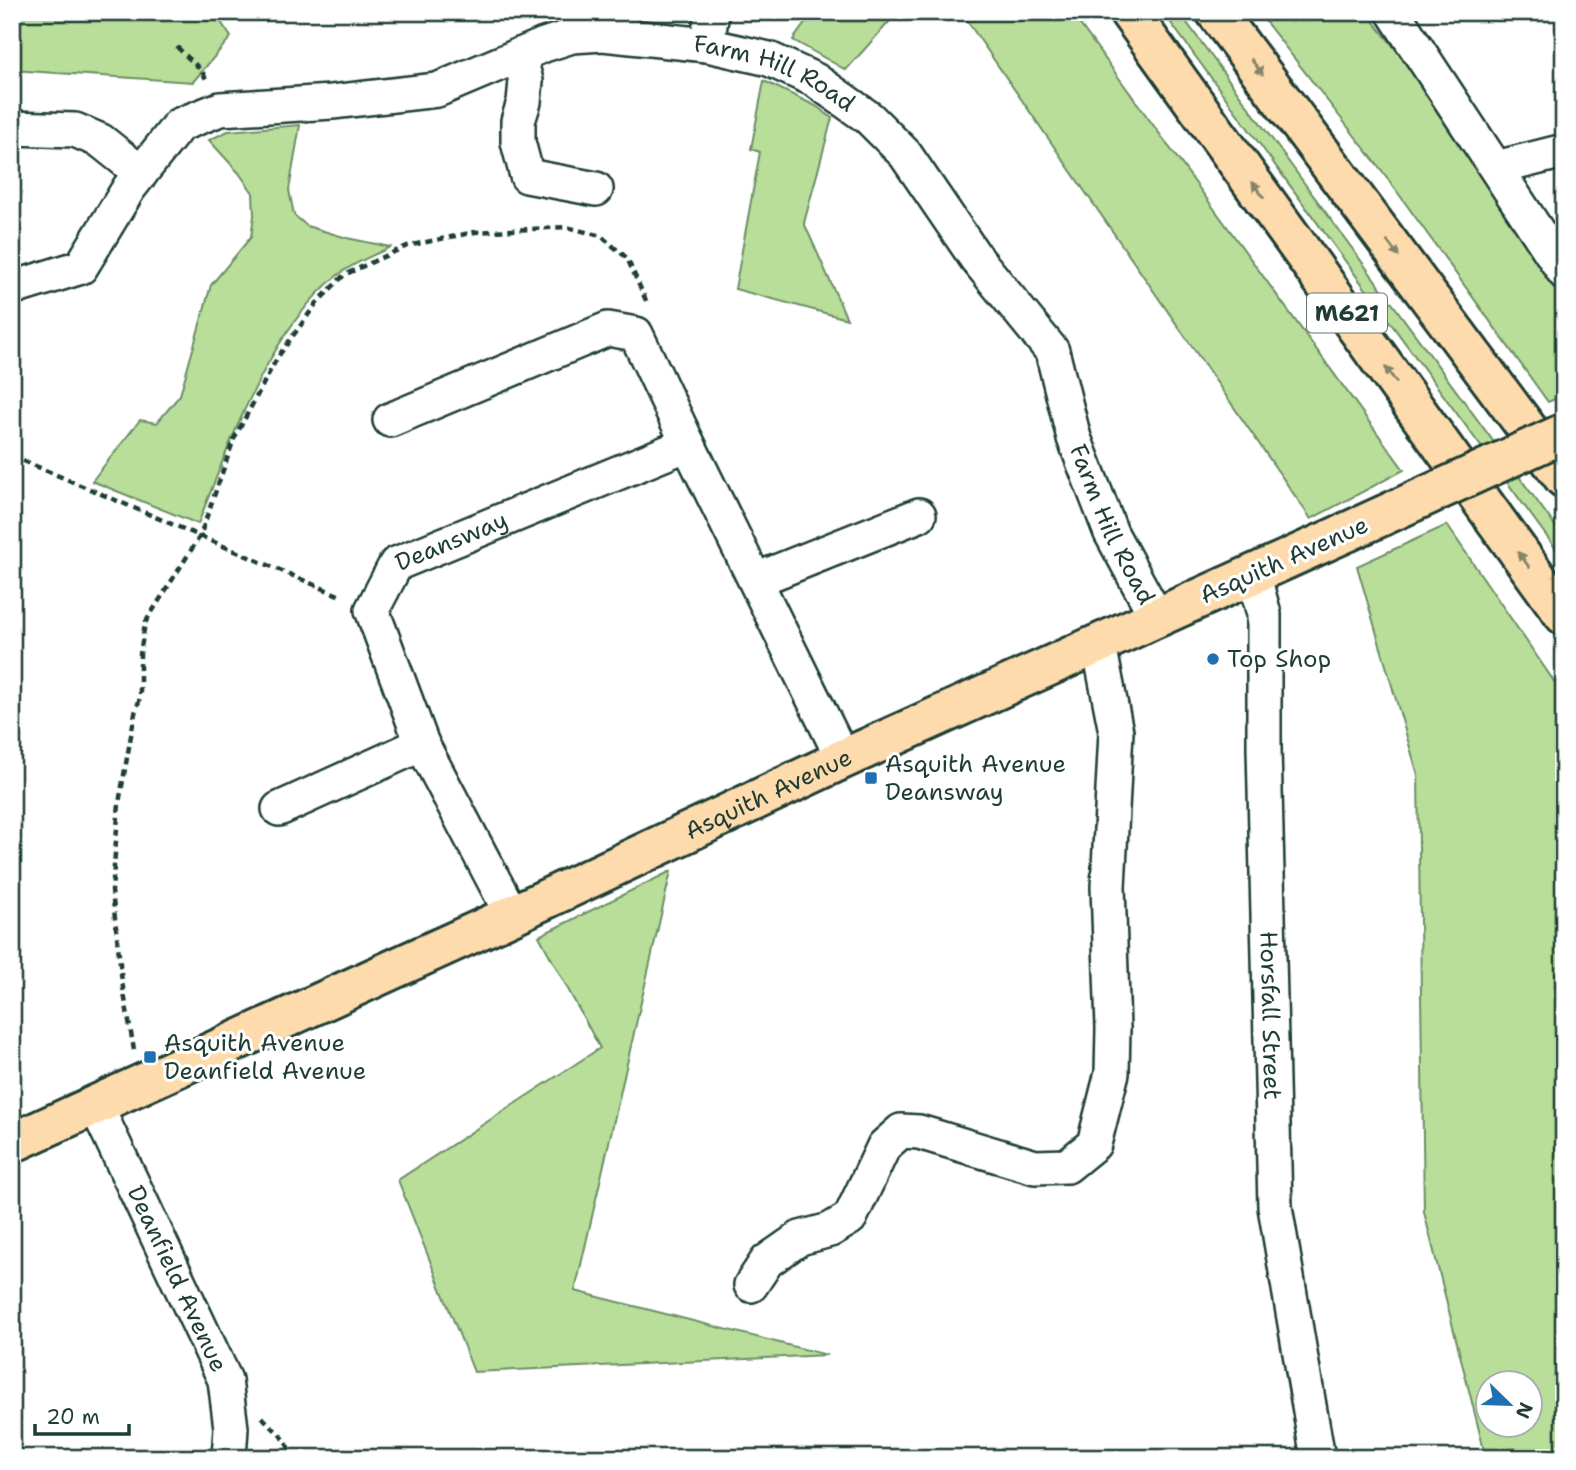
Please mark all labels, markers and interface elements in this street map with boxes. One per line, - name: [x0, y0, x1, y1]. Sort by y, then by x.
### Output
- street label: Farm Hill Road: [692, 28, 862, 119]
- one-way arrow: [1249, 58, 1263, 76]
- one-way arrow: [1251, 181, 1265, 199]
- one-way arrow: [1385, 240, 1399, 258]
- road number: M621: [1307, 294, 1387, 332]
- one-way arrow: [1384, 366, 1398, 384]
- street label: Farm Hill Road: [1062, 440, 1163, 610]
- street label: Deansway: [390, 504, 512, 579]
- street label: Asquith Avenue: [1195, 509, 1373, 611]
- one-way arrow: [1517, 551, 1531, 569]
- place label: Top Shop: [1227, 643, 1331, 675]
- marker: Top Shop: [1205, 651, 1221, 667]
- street label: Asquith Avenue: [680, 741, 857, 847]
- place label: Asquith Avenue Deansway: [885, 748, 1066, 808]
- marker: Asquith Avenue Deansway: [863, 770, 879, 786]
- street label: Horsfall Street: [1252, 931, 1288, 1100]
- place label: Asquith Avenue Deanfield Avenue: [164, 1027, 366, 1087]
- marker: Asquith Avenue Deanfield Avenue: [142, 1049, 158, 1065]
- street label: Deanfield Avenue: [120, 1180, 235, 1377]
- north arrow: [1474, 1368, 1544, 1438]
- scale bar: [35, 1393, 130, 1437]
- text: N: [1510, 1399, 1539, 1422]
- text: 20 m: [46, 1403, 100, 1431]

